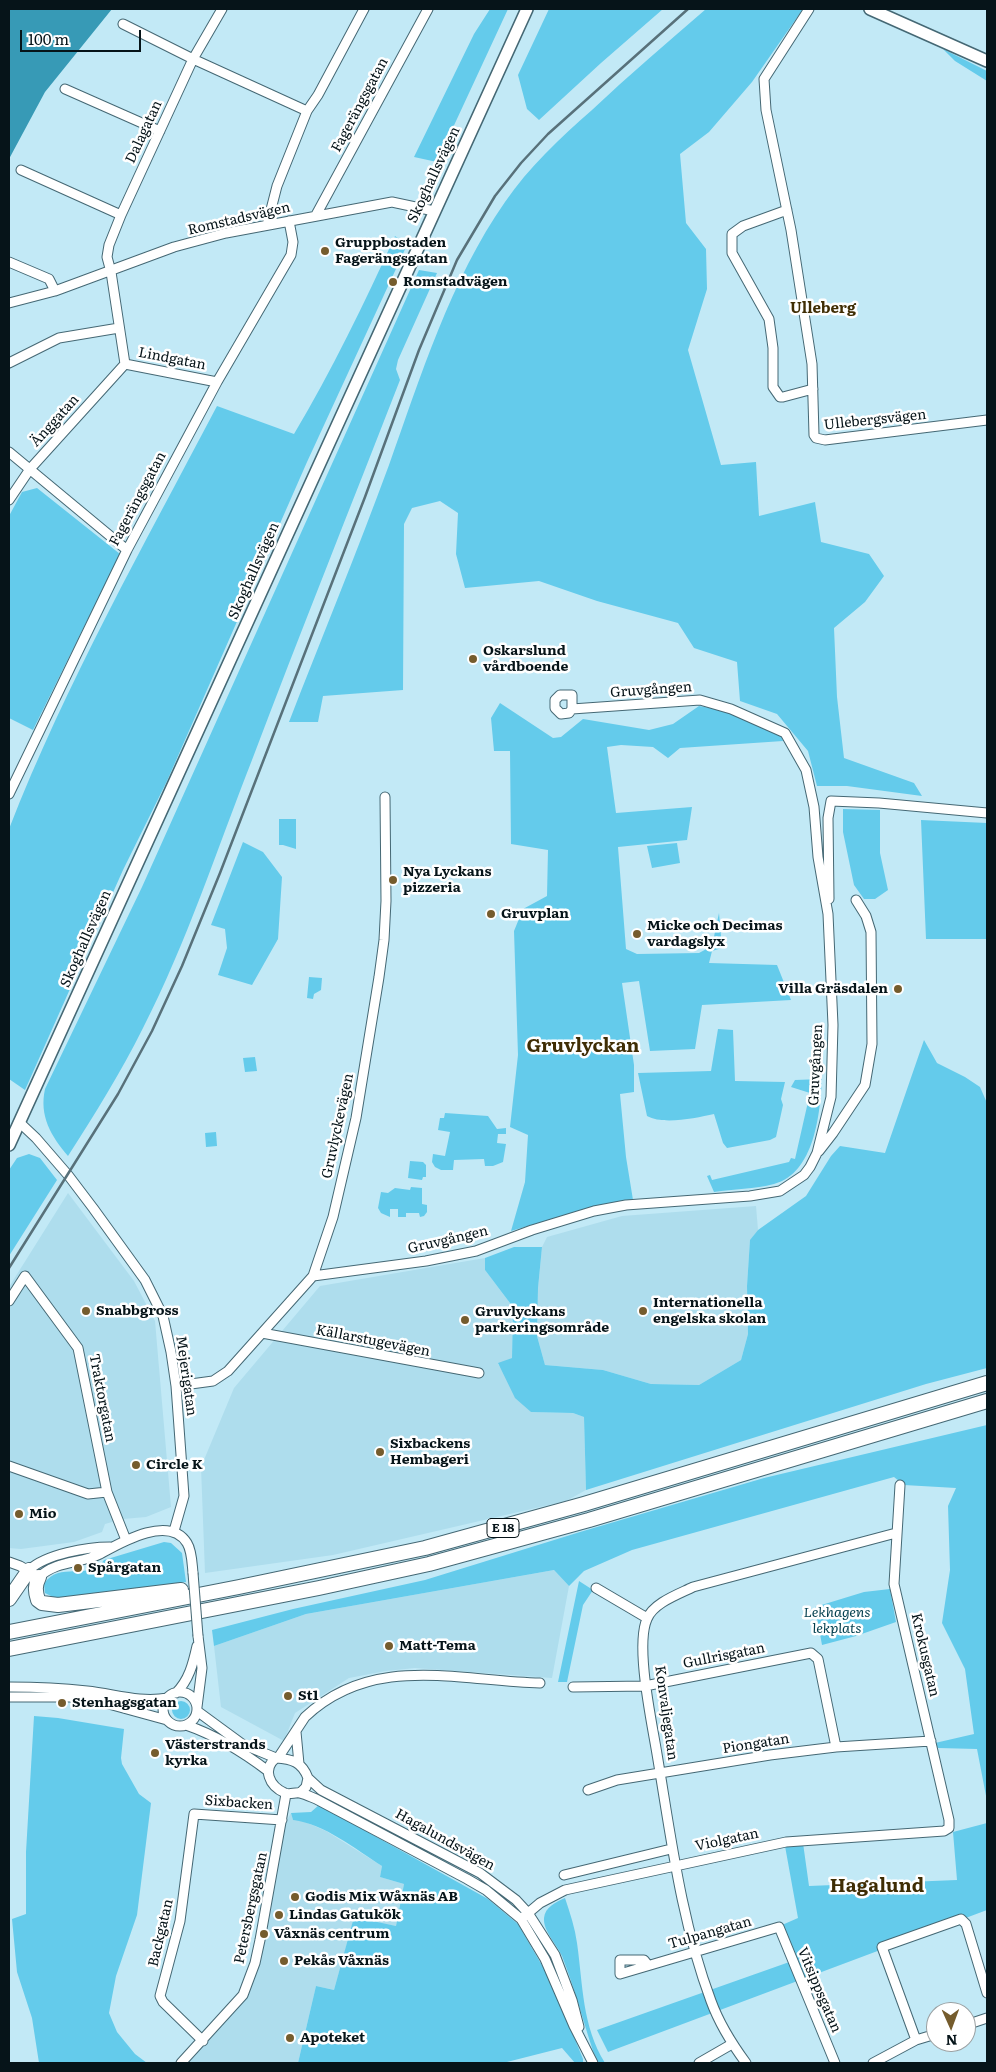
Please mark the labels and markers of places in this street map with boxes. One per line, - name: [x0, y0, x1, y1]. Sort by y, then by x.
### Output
- place label: Gruppbostaden Fagerängsgatan: [335, 235, 448, 268]
- marker: Gruppbostaden Fagerängsgatan: [319, 245, 331, 257]
- place label: Romstadvägen: [403, 274, 508, 290]
- marker: Romstadvägen: [387, 276, 399, 288]
- place label: Oskarslund vårdboende: [483, 643, 568, 676]
- marker: Oskarslund vårdboende: [467, 653, 479, 665]
- place label: Nya Lyckans pizzeria: [403, 864, 491, 896]
- marker: Nya Lyckans pizzeria: [387, 874, 399, 886]
- place label: Gruvplan: [501, 906, 569, 922]
- marker: Gruvplan: [485, 908, 497, 920]
- place label: Micke och Decimas vardagslyx: [647, 918, 783, 950]
- marker: Micke och Decimas vardagslyx: [631, 928, 643, 940]
- place label: Villa Gräsdalen: [778, 981, 888, 997]
- marker: Villa Gräsdalen: [892, 983, 904, 995]
- place label: Internationella engelska skolan: [653, 1295, 766, 1328]
- place label: Snabbgross: [96, 1303, 178, 1319]
- place label: Gruvlyckans parkeringsområde: [475, 1304, 609, 1336]
- marker: Snabbgross: [80, 1305, 92, 1317]
- marker: Internationella engelska skolan: [637, 1305, 649, 1317]
- marker: Gruvlyckans parkeringsområde: [459, 1314, 471, 1326]
- place label: Sixbackens Hembageri: [390, 1436, 470, 1468]
- marker: Sixbackens Hembageri: [374, 1446, 386, 1458]
- place label: Circle K: [146, 1457, 203, 1473]
- marker: Circle K: [130, 1459, 142, 1471]
- place label: Mio: [29, 1506, 57, 1522]
- marker: Mio: [13, 1508, 25, 1520]
- place label: Spårgatan: [88, 1560, 161, 1576]
- marker: Spårgatan: [72, 1562, 84, 1574]
- place label: Matt-Tema: [399, 1638, 476, 1654]
- marker: Matt-Tema: [383, 1640, 395, 1652]
- place label: St1: [298, 1688, 318, 1704]
- marker: St1: [282, 1690, 294, 1702]
- place label: Stenhagsgatan: [72, 1695, 177, 1711]
- marker: Stenhagsgatan: [56, 1697, 68, 1709]
- place label: Västerstrands kyrka: [165, 1737, 265, 1770]
- marker: Västerstrands kyrka: [149, 1747, 161, 1759]
- place label: Godis Mix Wåxnäs AB: [305, 1889, 458, 1905]
- marker: Godis Mix Wåxnäs AB: [289, 1891, 301, 1903]
- place label: Lindas Gatukök: [289, 1907, 401, 1923]
- marker: Lindas Gatukök: [273, 1909, 285, 1921]
- place label: Våxnäs centrum: [274, 1926, 389, 1942]
- marker: Våxnäs centrum: [258, 1928, 270, 1940]
- place label: Pekås Våxnäs: [294, 1953, 389, 1969]
- marker: Pekås Våxnäs: [278, 1955, 290, 1967]
- place label: Apoteket: [300, 2030, 365, 2046]
- marker: Apoteket: [284, 2032, 296, 2044]

